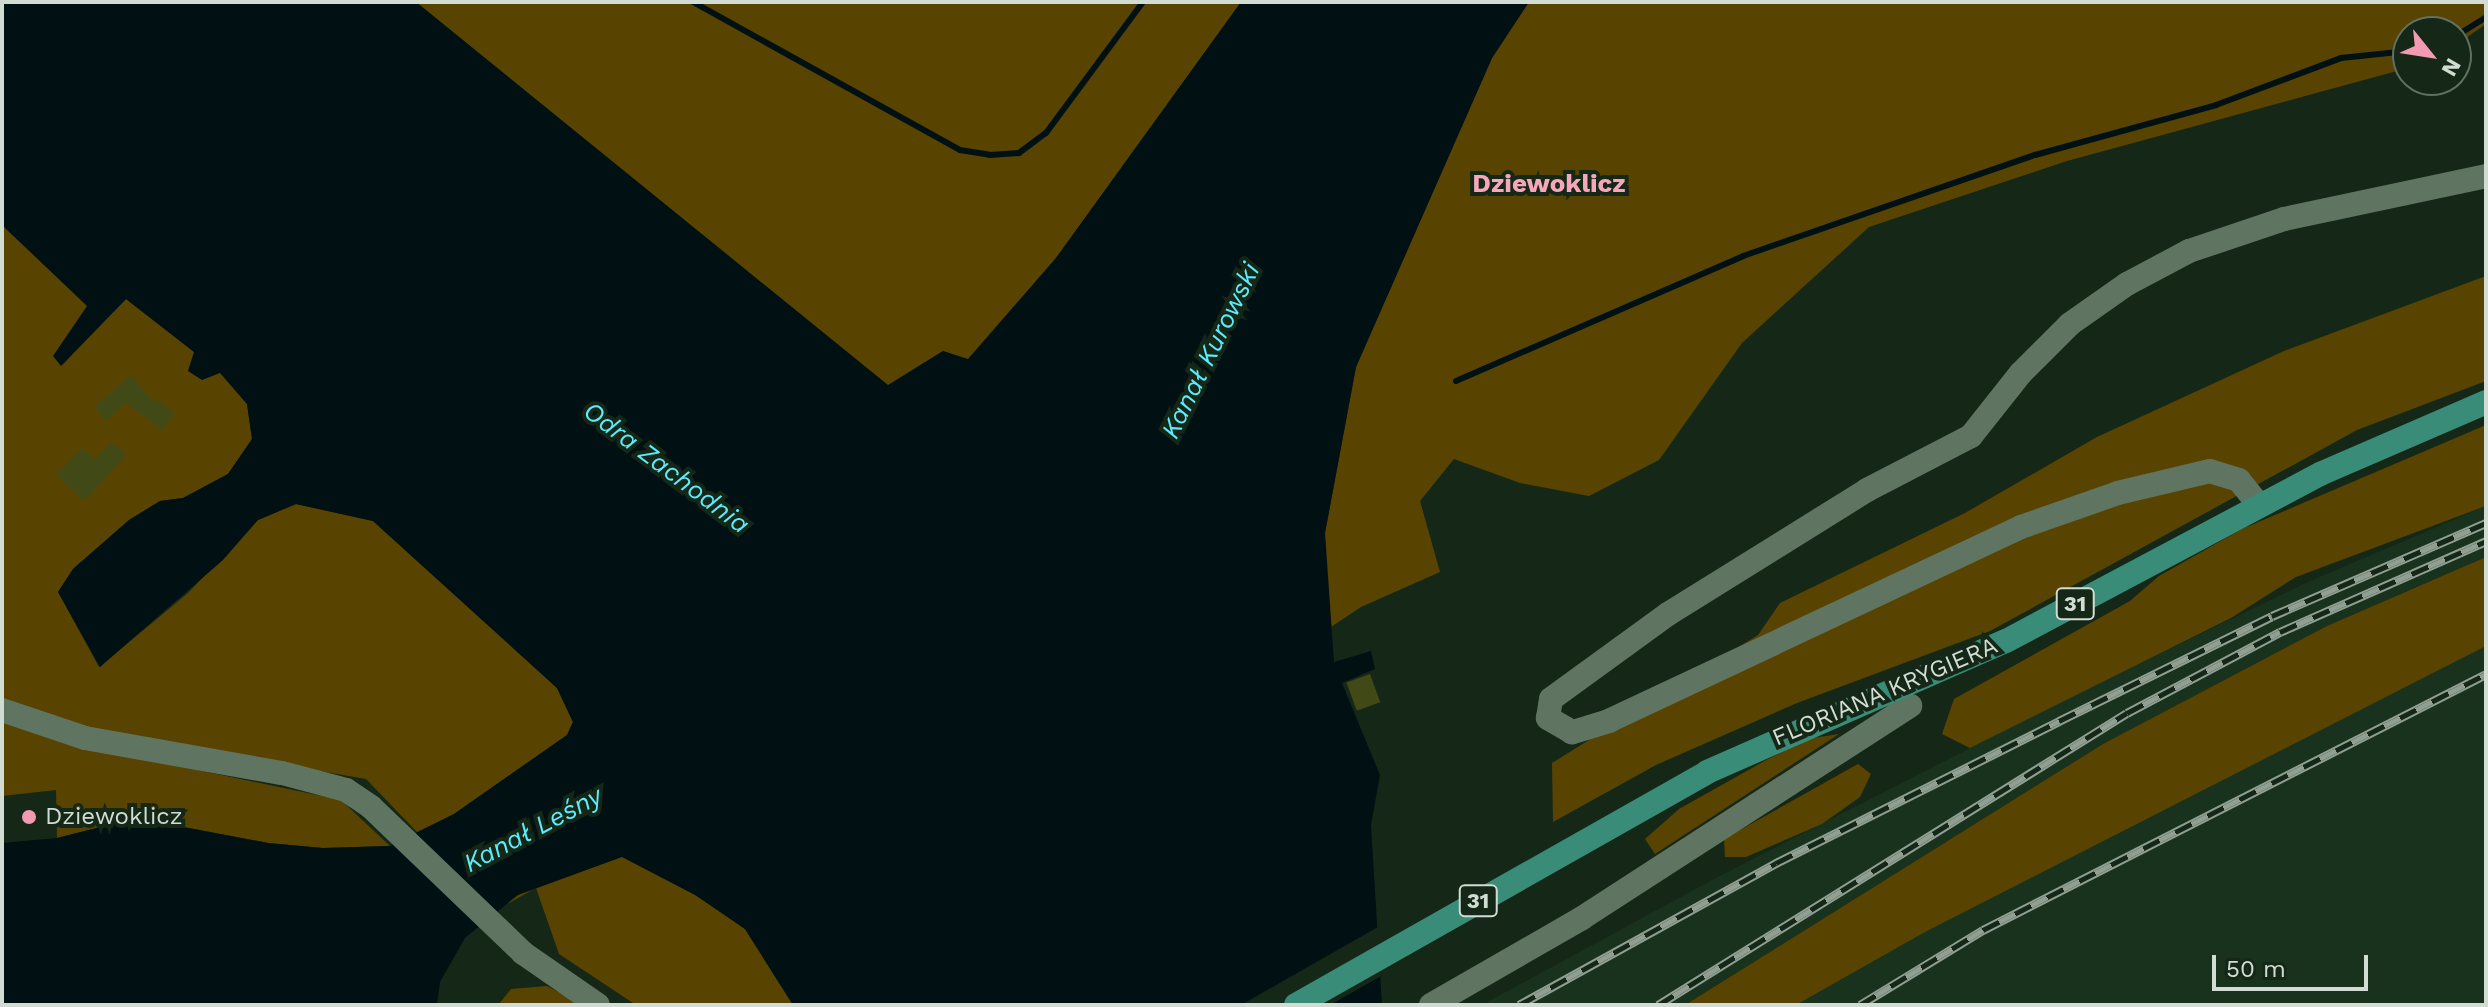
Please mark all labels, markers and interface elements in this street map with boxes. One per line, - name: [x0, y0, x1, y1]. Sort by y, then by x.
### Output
- north arrow: [2392, 16, 2472, 96]
- text: N: [2437, 54, 2466, 81]
- district label: Dziewoklicz: [1472, 168, 1626, 200]
- water label: Kanał Kurowski: [1155, 258, 1267, 444]
- water label: Odra Zachodnia: [577, 395, 755, 541]
- road number: 31: [2055, 586, 2095, 622]
- street label: FLORIANA KRYGIERA: [1768, 631, 2002, 753]
- water label: Kanał Leśny: [459, 781, 607, 879]
- place label: Dziewoklicz: [45, 803, 183, 831]
- marker: Dziewoklicz: [20, 808, 38, 826]
- road number: 31: [1458, 883, 1498, 919]
- scale bar: [2216, 939, 2372, 989]
- text: 50 m: [2226, 955, 2286, 983]

